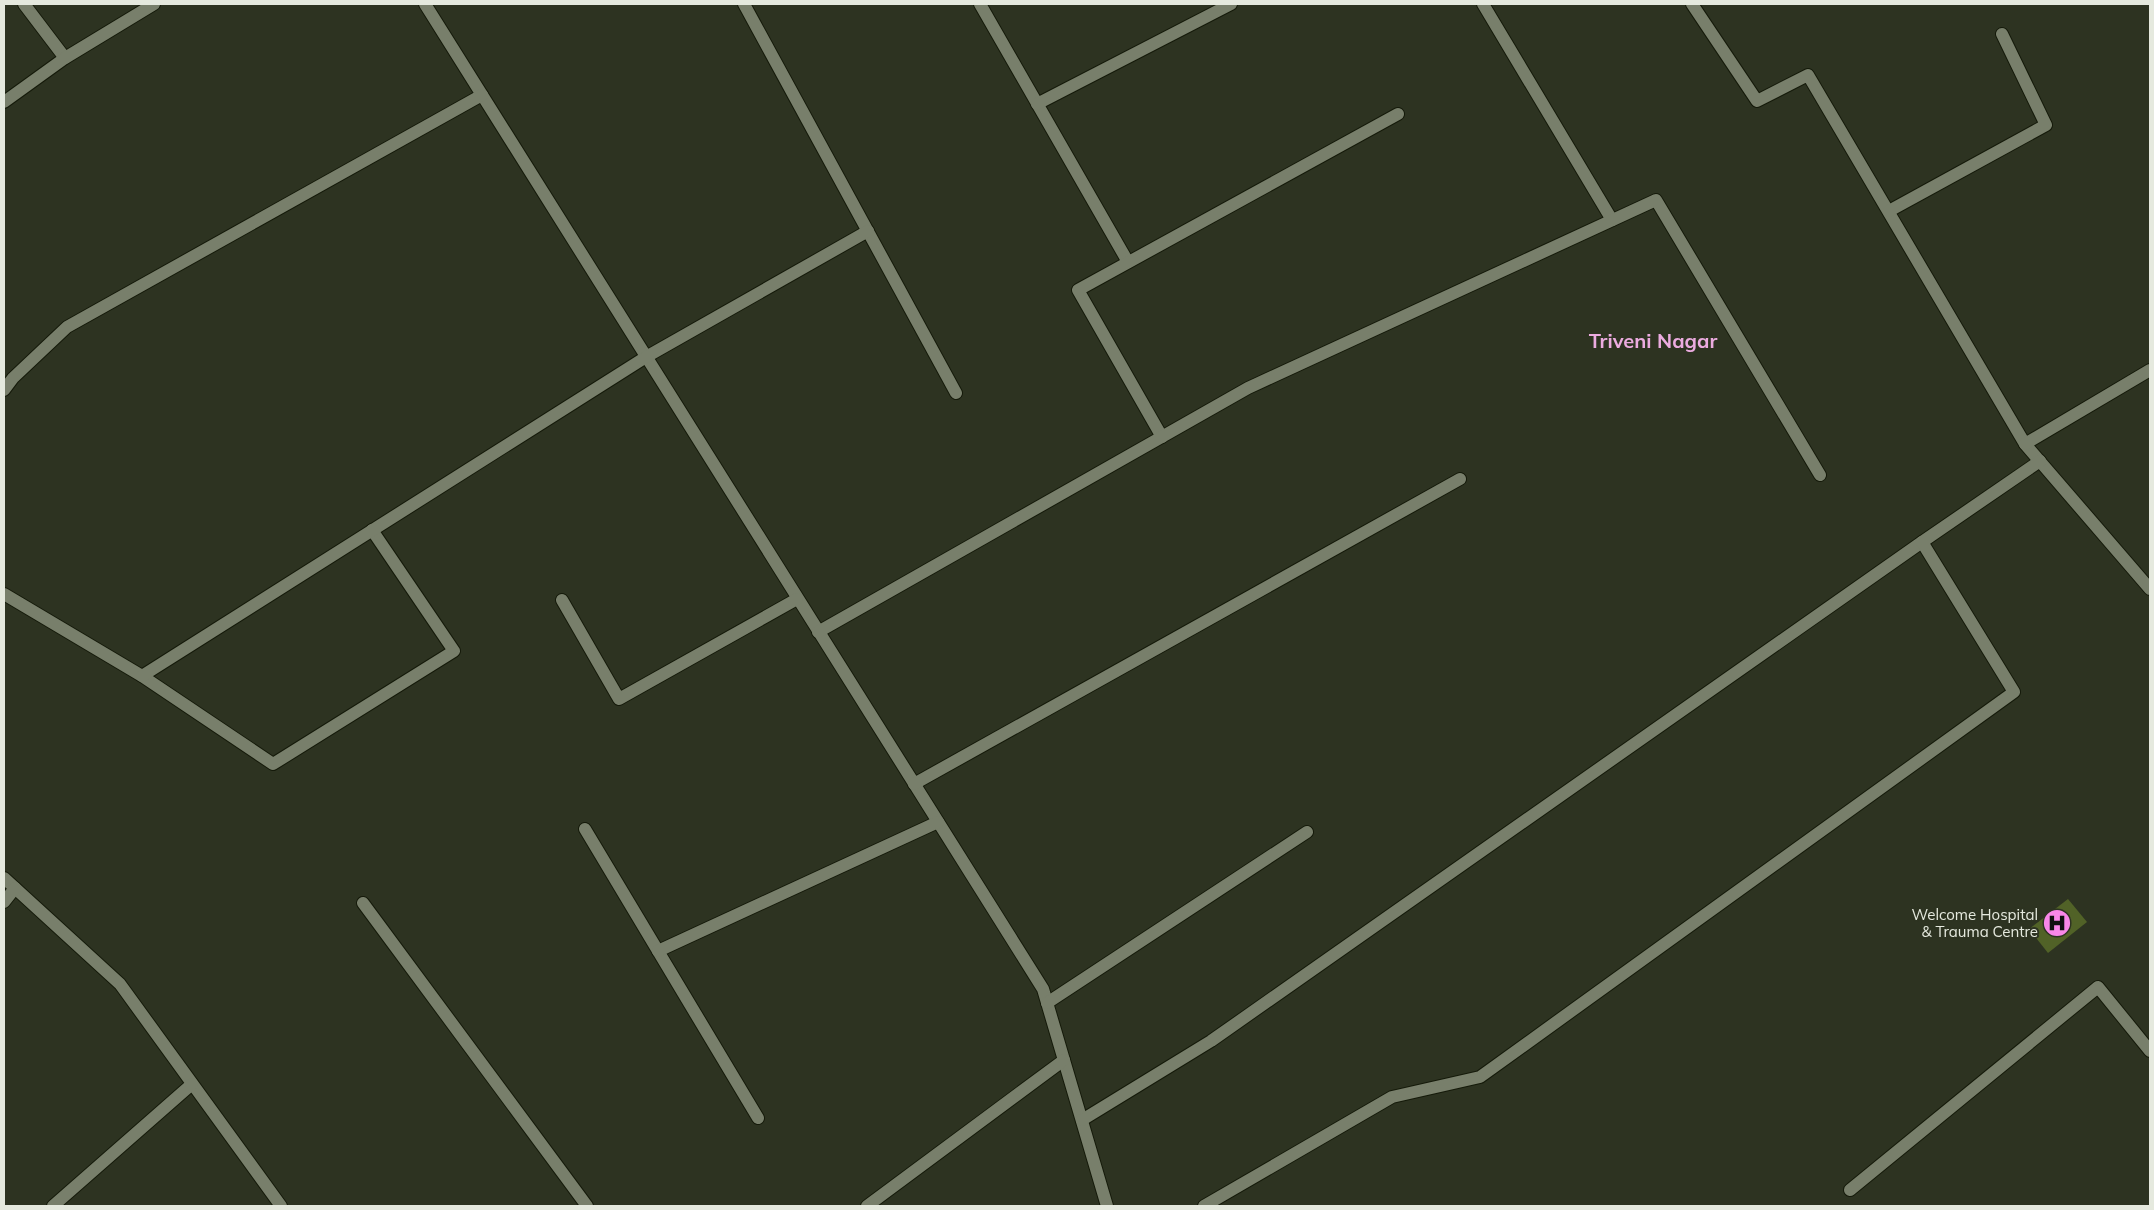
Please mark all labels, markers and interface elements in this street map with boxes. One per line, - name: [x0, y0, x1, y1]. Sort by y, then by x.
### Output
- district label: Triveni Nagar: [1589, 328, 1717, 353]
- place label: Welcome Hospital & Trauma Centre: [1912, 905, 2038, 941]
- hospital icon: Welcome Hospital & Trauma Centre: [2042, 908, 2072, 938]

